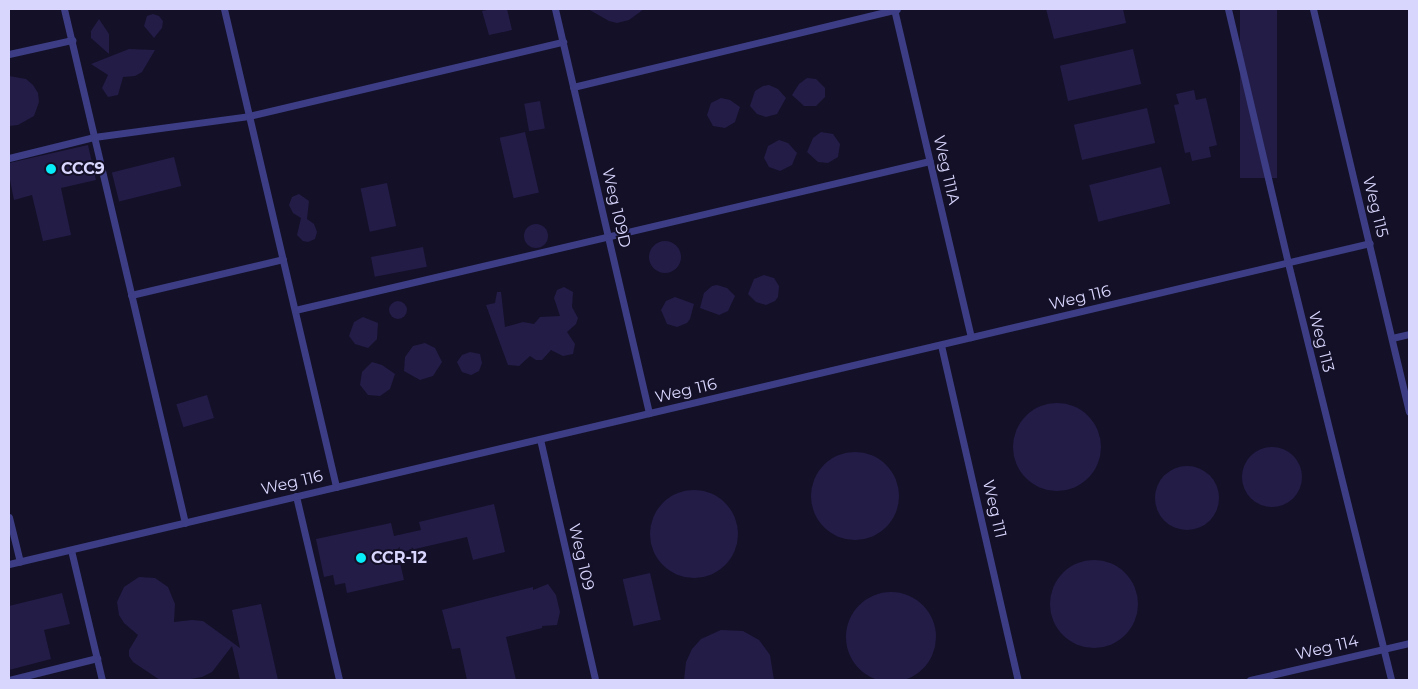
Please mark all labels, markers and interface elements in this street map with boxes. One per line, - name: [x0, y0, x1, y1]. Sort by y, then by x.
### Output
- street label: Weg 111A: [929, 133, 963, 207]
- place label: CCC9: [61, 159, 105, 179]
- marker: CCC9: [45, 163, 57, 175]
- street label: Weg 109D: [598, 166, 634, 250]
- street label: Weg 115: [1358, 174, 1392, 240]
- street label: Weg 116: [1047, 282, 1113, 314]
- street label: Weg 113: [1304, 309, 1338, 375]
- street label: Weg 116: [653, 375, 719, 407]
- street label: Weg 116: [259, 467, 325, 499]
- street label: Weg 111: [978, 478, 1010, 540]
- street label: Weg 109: [564, 522, 598, 592]
- place label: CCR-12: [371, 548, 427, 568]
- marker: CCR-12: [355, 552, 367, 564]
- street label: Weg 114: [1294, 631, 1360, 665]

